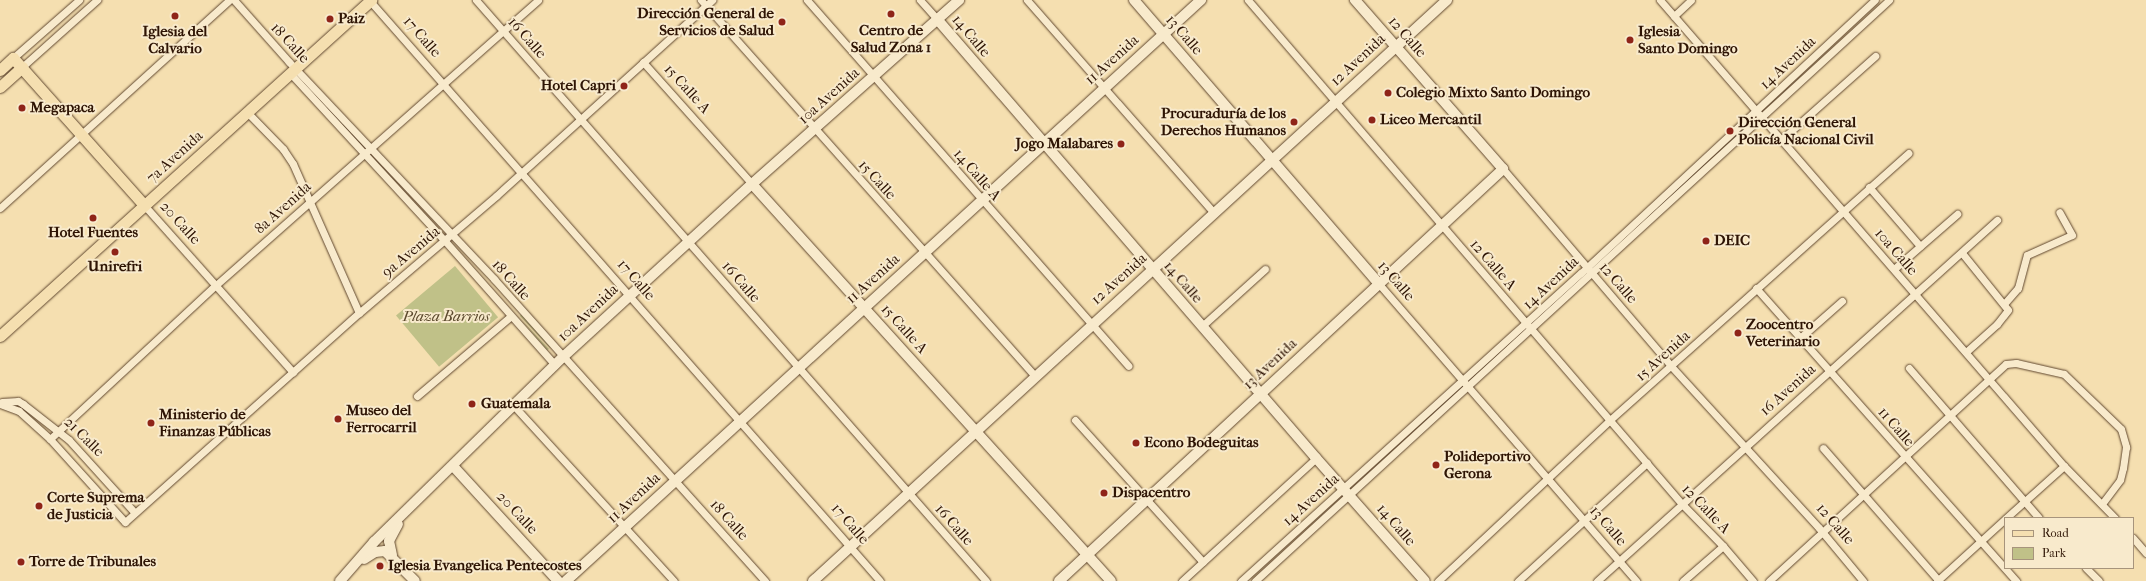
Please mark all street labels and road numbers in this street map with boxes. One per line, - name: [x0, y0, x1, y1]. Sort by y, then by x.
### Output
- street label: 14 Calle: [948, 11, 994, 61]
- street label: 13 Calle: [1162, 11, 1206, 59]
- street label: 17 Calle: [399, 13, 445, 61]
- street label: 12 Calle: [1384, 13, 1430, 61]
- street label: 16 Calle: [504, 14, 550, 62]
- street label: 18 Calle: [267, 19, 313, 67]
- street label: 12 Avenida: [1327, 30, 1389, 90]
- street label: 11 Avenida: [1081, 31, 1143, 89]
- street label: 14 Avenida: [1756, 33, 1820, 93]
- street label: 15 Calle A: [660, 60, 714, 118]
- street label: 10a Avenida: [795, 64, 863, 128]
- street label: 7a Avenida: [143, 127, 207, 187]
- street label: 14 Calle A: [950, 145, 1004, 205]
- street label: 15 Calle: [854, 156, 900, 204]
- street label: 8a Avenida: [251, 178, 315, 238]
- street label: 20 Calle: [156, 198, 204, 248]
- street label: 9a Avenida: [378, 223, 444, 281]
- street label: 10a Calle: [1871, 225, 1921, 279]
- street label: 12 Calle A: [1466, 236, 1520, 294]
- street label: 12 Avenida: [1088, 249, 1150, 309]
- street label: 11 Avenida: [842, 250, 904, 308]
- street label: 14 Avenida: [1519, 253, 1583, 313]
- street label: 18 Calle: [488, 256, 534, 304]
- street label: 17 Calle: [613, 256, 659, 304]
- street label: 14 Calle: [1160, 257, 1206, 307]
- street label: 13 Calle: [1374, 257, 1418, 305]
- street label: 16 Calle: [718, 258, 764, 306]
- street label: 12 Calle: [1595, 259, 1641, 307]
- street label: 10a Avenida: [554, 281, 622, 345]
- street label: 15 Calle A: [877, 300, 931, 358]
- street label: 15 Avenida: [1632, 327, 1694, 385]
- street label: 13 Avenida: [1239, 335, 1301, 393]
- street label: 16 Avenida: [1756, 360, 1820, 420]
- street label: 11 Calle: [1874, 404, 1918, 450]
- street label: 21 Calle: [60, 413, 108, 461]
- street label: 11 Avenida: [604, 469, 664, 527]
- street label: 14 Avenida: [1279, 470, 1343, 530]
- street label: 12 Calle A: [1678, 480, 1734, 538]
- street label: 20 Calle: [493, 488, 541, 538]
- street label: 18 Calle: [706, 496, 752, 544]
- street label: 17 Calle: [827, 500, 873, 548]
- street label: 14 Calle: [1373, 500, 1419, 550]
- street label: 12 Calle: [1812, 500, 1858, 548]
- street label: 16 Calle: [931, 501, 977, 549]
- street label: 13 Calle: [1586, 502, 1630, 550]

